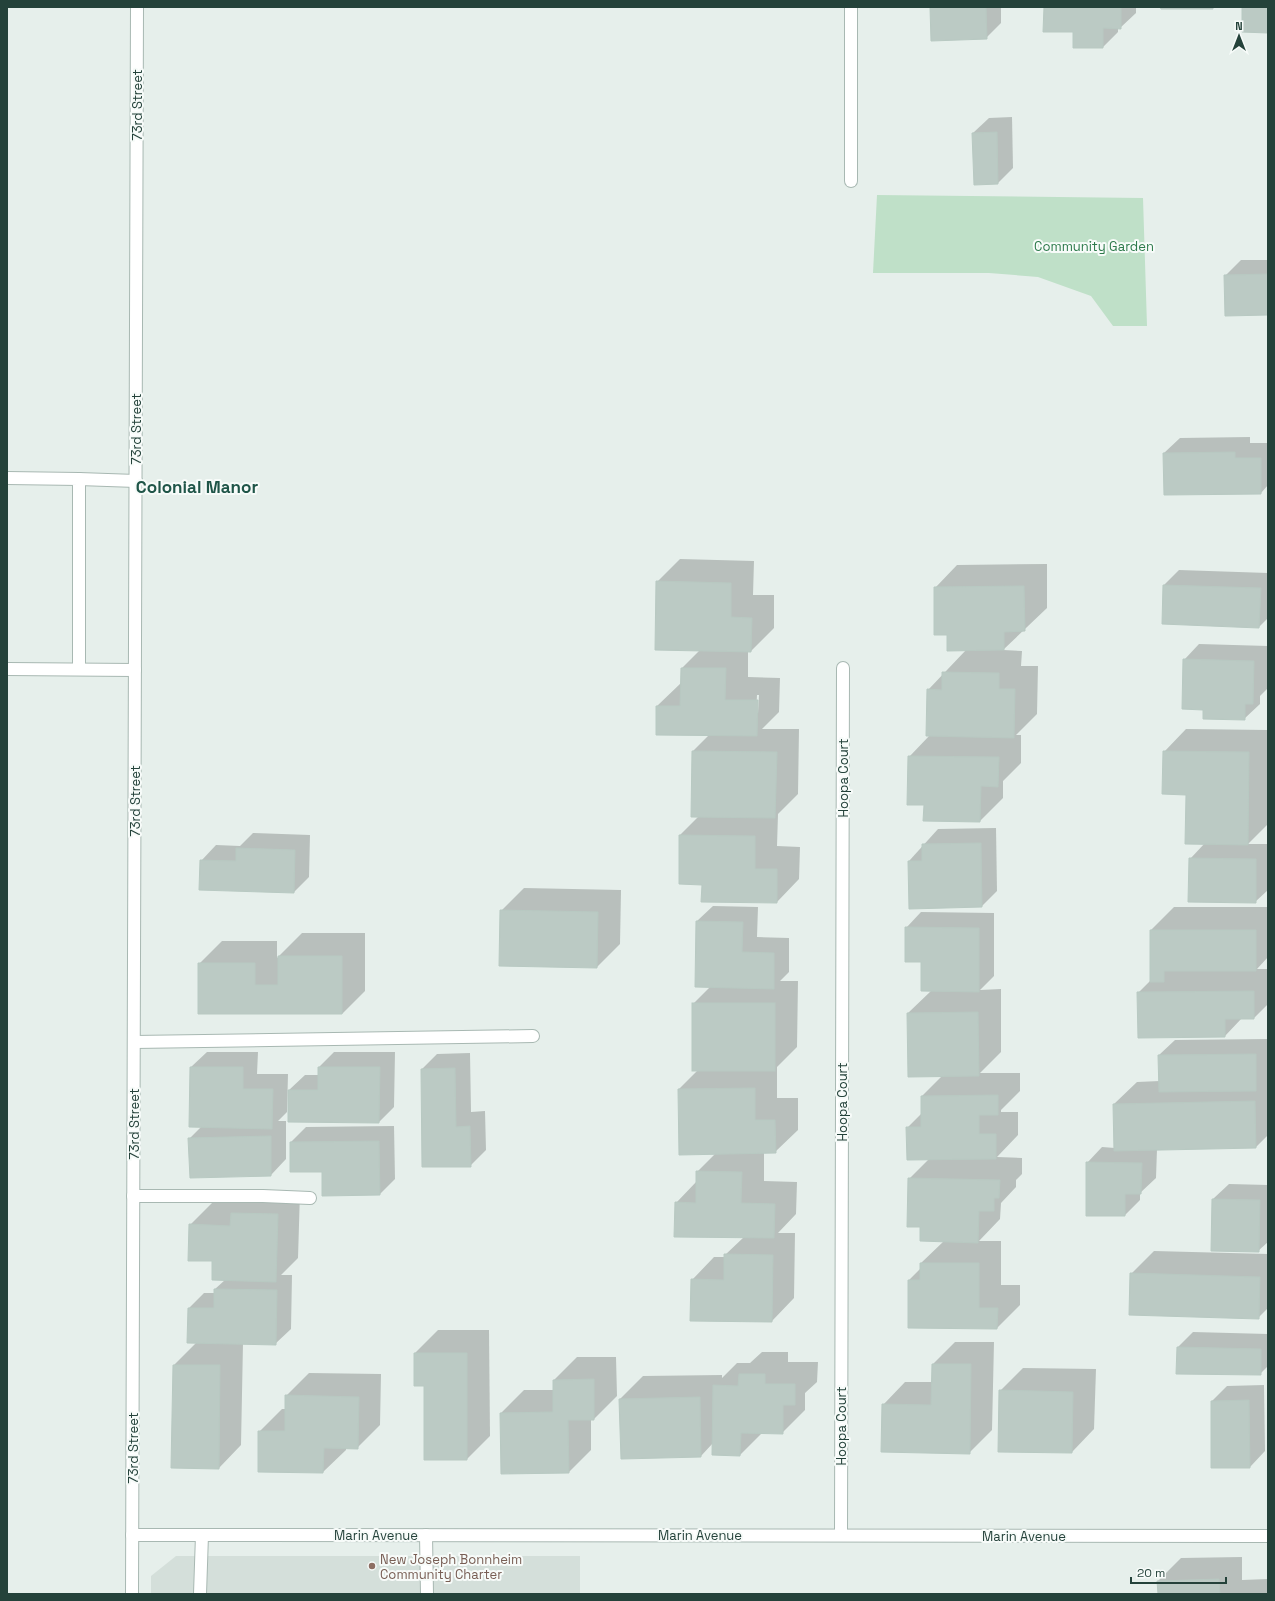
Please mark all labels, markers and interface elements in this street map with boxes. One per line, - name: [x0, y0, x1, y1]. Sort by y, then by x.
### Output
- north arrow: [1219, 16, 1259, 56]
- text: N: [1235, 19, 1243, 33]
- street label: 73rd Street: [129, 69, 146, 141]
- park label: Community Garden: [1034, 238, 1154, 255]
- street label: 73rd Street: [128, 393, 145, 465]
- district label: Colonial Manor: [136, 476, 258, 498]
- street label: Hoopa Court: [835, 738, 852, 818]
- street label: 73rd Street: [127, 765, 144, 837]
- street label: Hoopa Court: [834, 1062, 851, 1142]
- street label: 73rd Street: [126, 1088, 143, 1160]
- street label: Hoopa Court: [833, 1386, 850, 1466]
- street label: 73rd Street: [125, 1412, 142, 1484]
- street label: Marin Avenue: [334, 1527, 418, 1544]
- street label: Marin Avenue: [658, 1527, 742, 1544]
- street label: Marin Avenue: [982, 1528, 1066, 1545]
- place label: New Joseph Bonnheim Community Charter: [380, 1551, 522, 1583]
- scale bar: [1131, 1559, 1226, 1585]
- marker: New Joseph Bonnheim Community Charter: [367, 1561, 377, 1571]
- text: 20 m: [1137, 1565, 1165, 1581]

